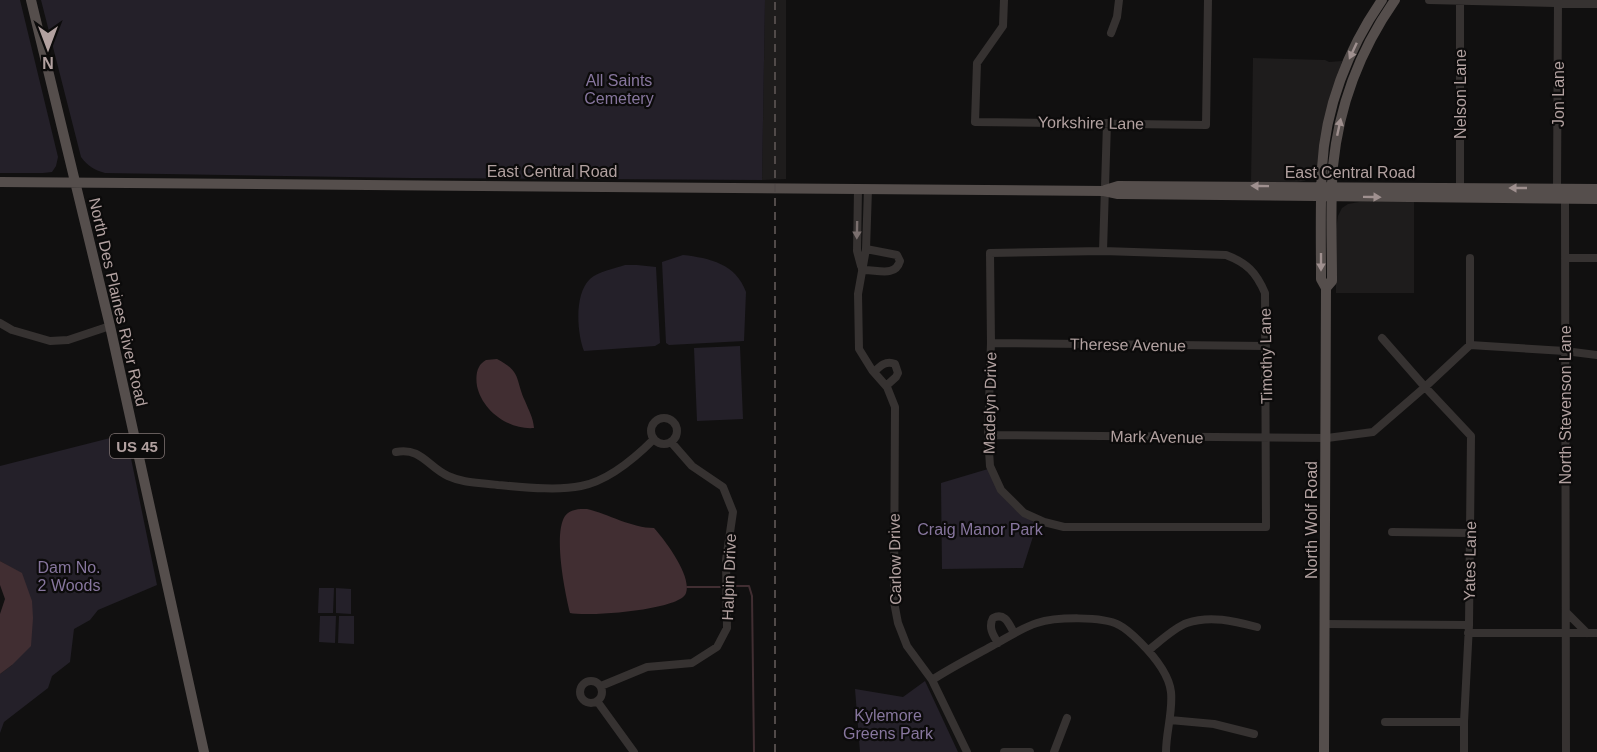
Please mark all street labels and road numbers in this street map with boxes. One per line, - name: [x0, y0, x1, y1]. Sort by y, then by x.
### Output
- street label: Nelson Lane: [1452, 49, 1469, 139]
- street label: Jon Lane: [1550, 61, 1567, 127]
- street label: Yorkshire Lane: [1038, 114, 1144, 132]
- street label: East Central Road: [487, 163, 617, 180]
- street label: East Central Road: [1285, 164, 1415, 181]
- street label: North Des Plaines River Road: [86, 196, 150, 408]
- street label: Timothy Lane: [1257, 308, 1275, 404]
- street label: North Stevenson Lane: [1557, 325, 1574, 485]
- street label: Therese Avenue: [1070, 335, 1186, 355]
- street label: Madelyn Drive: [981, 352, 999, 454]
- street label: Mark Avenue: [1110, 428, 1204, 446]
- road number: US 45: [110, 434, 164, 458]
- street label: North Wolf Road: [1303, 461, 1320, 579]
- street label: Carlow Drive: [886, 513, 904, 605]
- street label: Yates Lane: [1461, 521, 1479, 601]
- street label: Halpin Drive: [719, 533, 739, 621]

